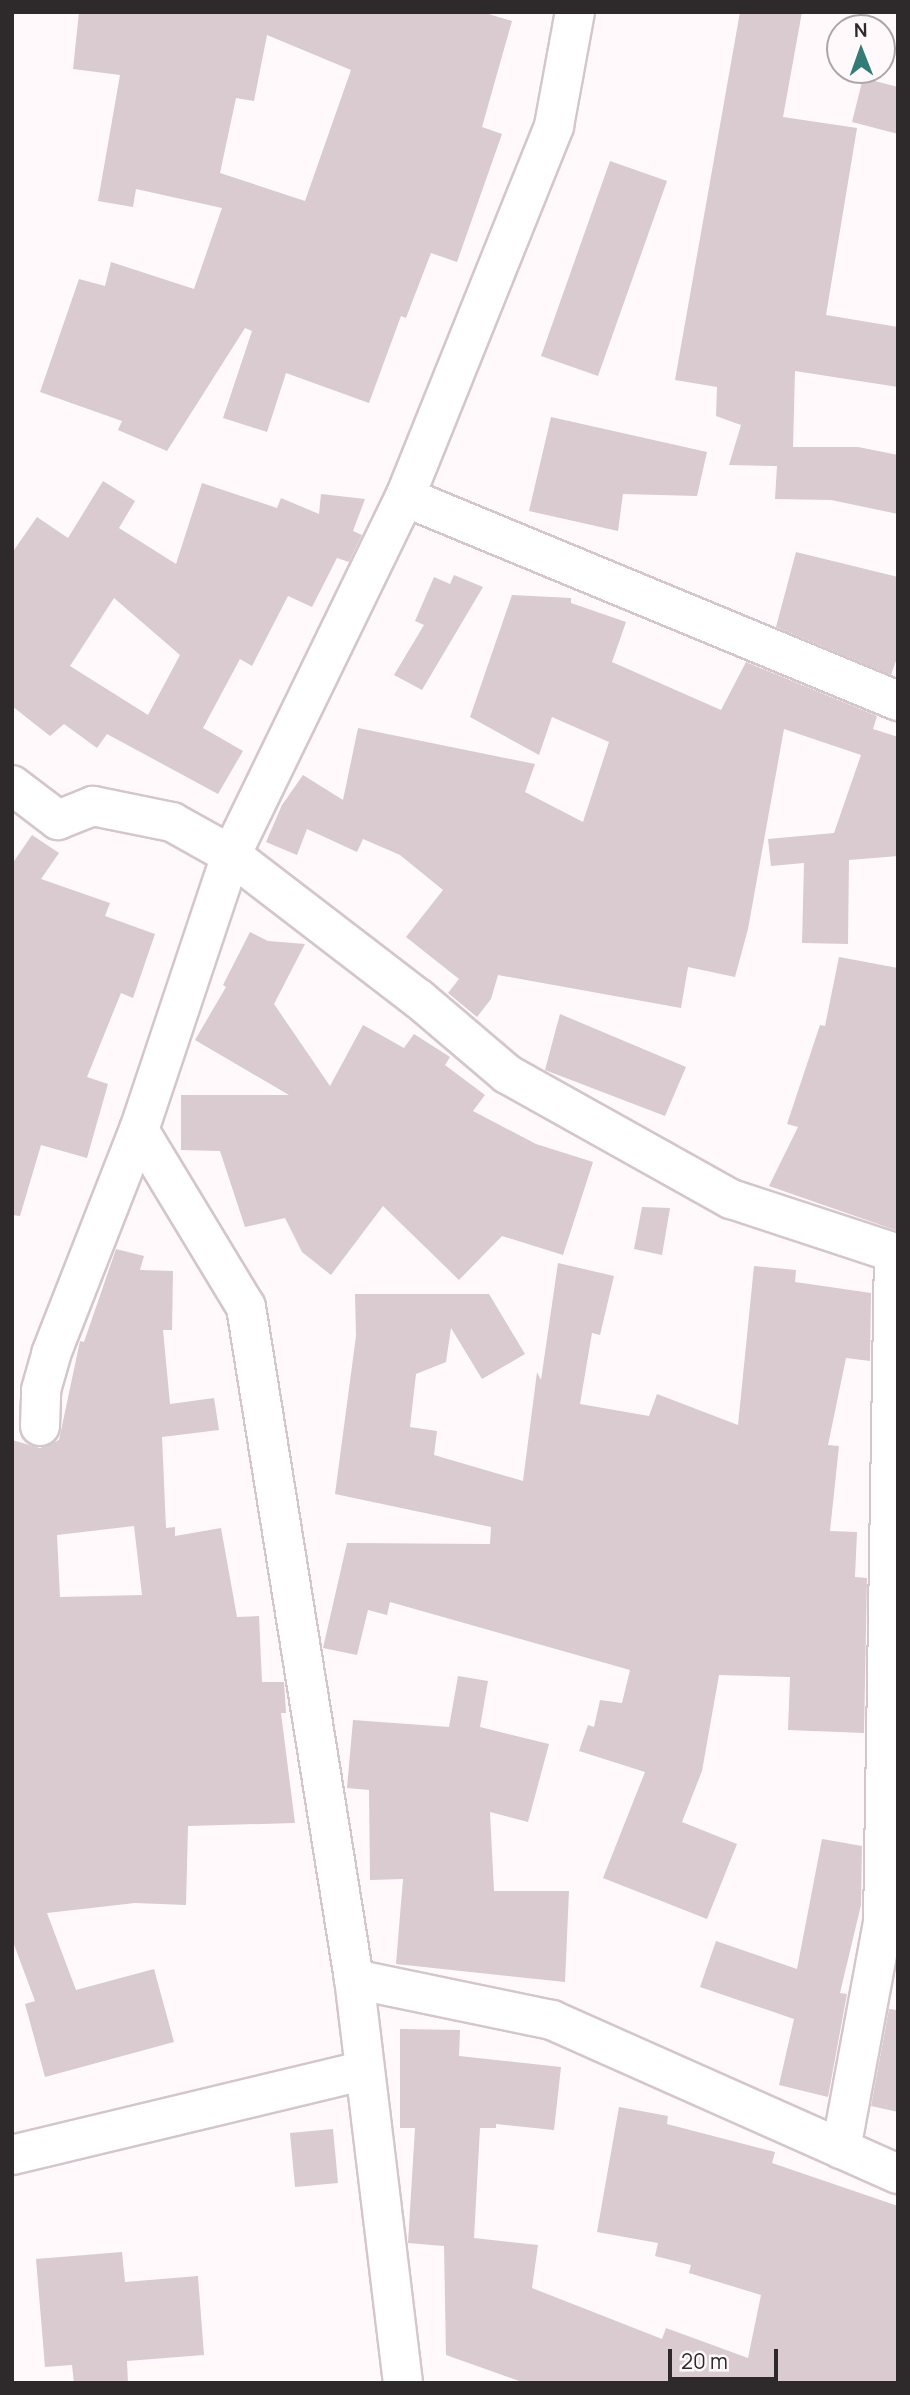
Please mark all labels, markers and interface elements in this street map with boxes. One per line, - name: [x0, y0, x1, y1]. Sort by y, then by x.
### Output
- north arrow: [826, 14, 896, 84]
- text: N: [854, 17, 868, 43]
- scale bar: [672, 2336, 782, 2380]
- text: 20 m: [681, 2347, 728, 2375]

